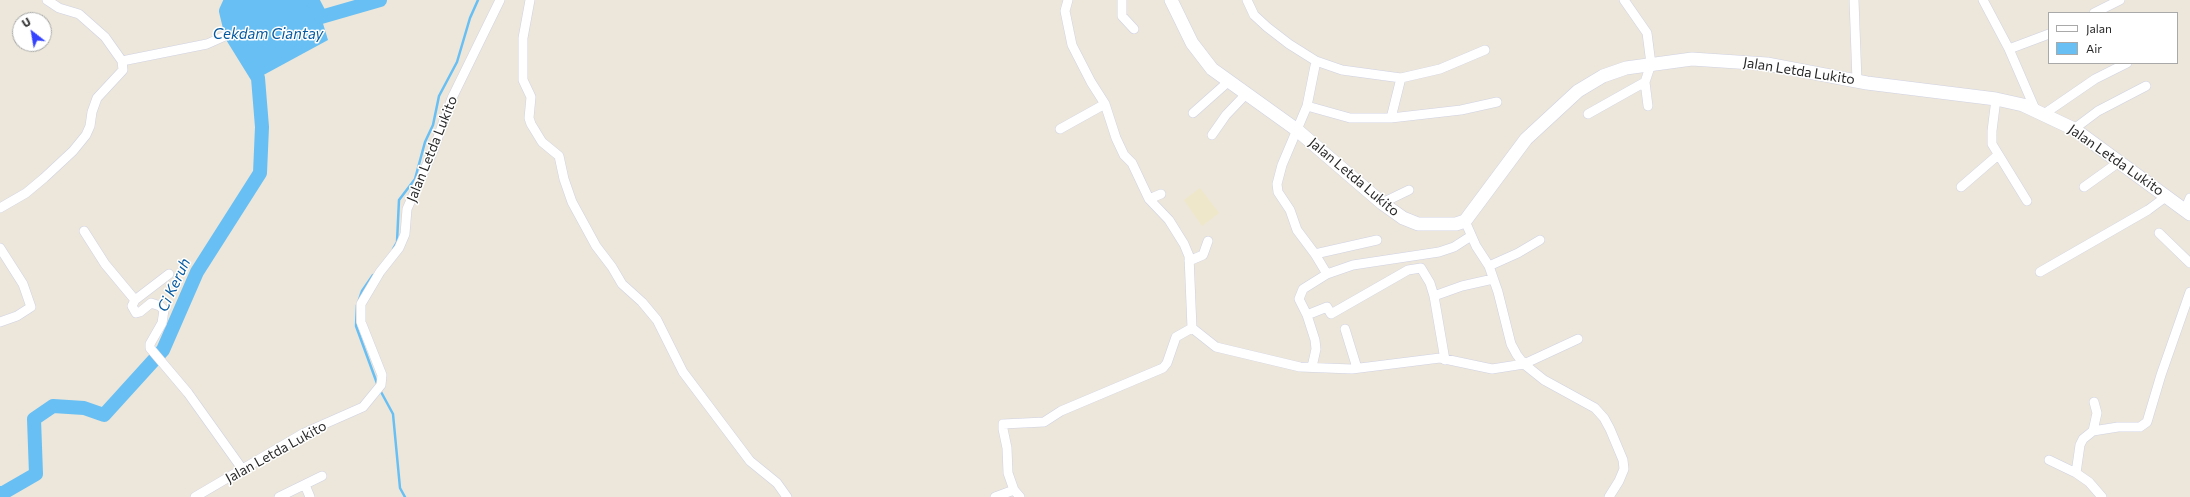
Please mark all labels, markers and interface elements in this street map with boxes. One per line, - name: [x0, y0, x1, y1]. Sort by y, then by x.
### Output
- north arrow: [12, 12, 52, 52]
- legend: [2048, 12, 2178, 64]
- text: U: [19, 15, 33, 30]
- text: Jalan: [2086, 21, 2112, 35]
- water label: Cekdam Ciantay: [213, 25, 323, 43]
- text: Air: [2086, 41, 2102, 55]
- street label: Jalan Letda Lukito: [1742, 54, 1856, 88]
- street label: Jalan Letda Lukito: [403, 93, 461, 205]
- street label: Jalan Letda Lukito: [2065, 121, 2167, 199]
- street label: Jalan Letda Lukito: [1305, 134, 1403, 220]
- water label: Ci Keruh: [154, 255, 194, 315]
- street label: Jalan Letda Lukito: [223, 417, 329, 487]

